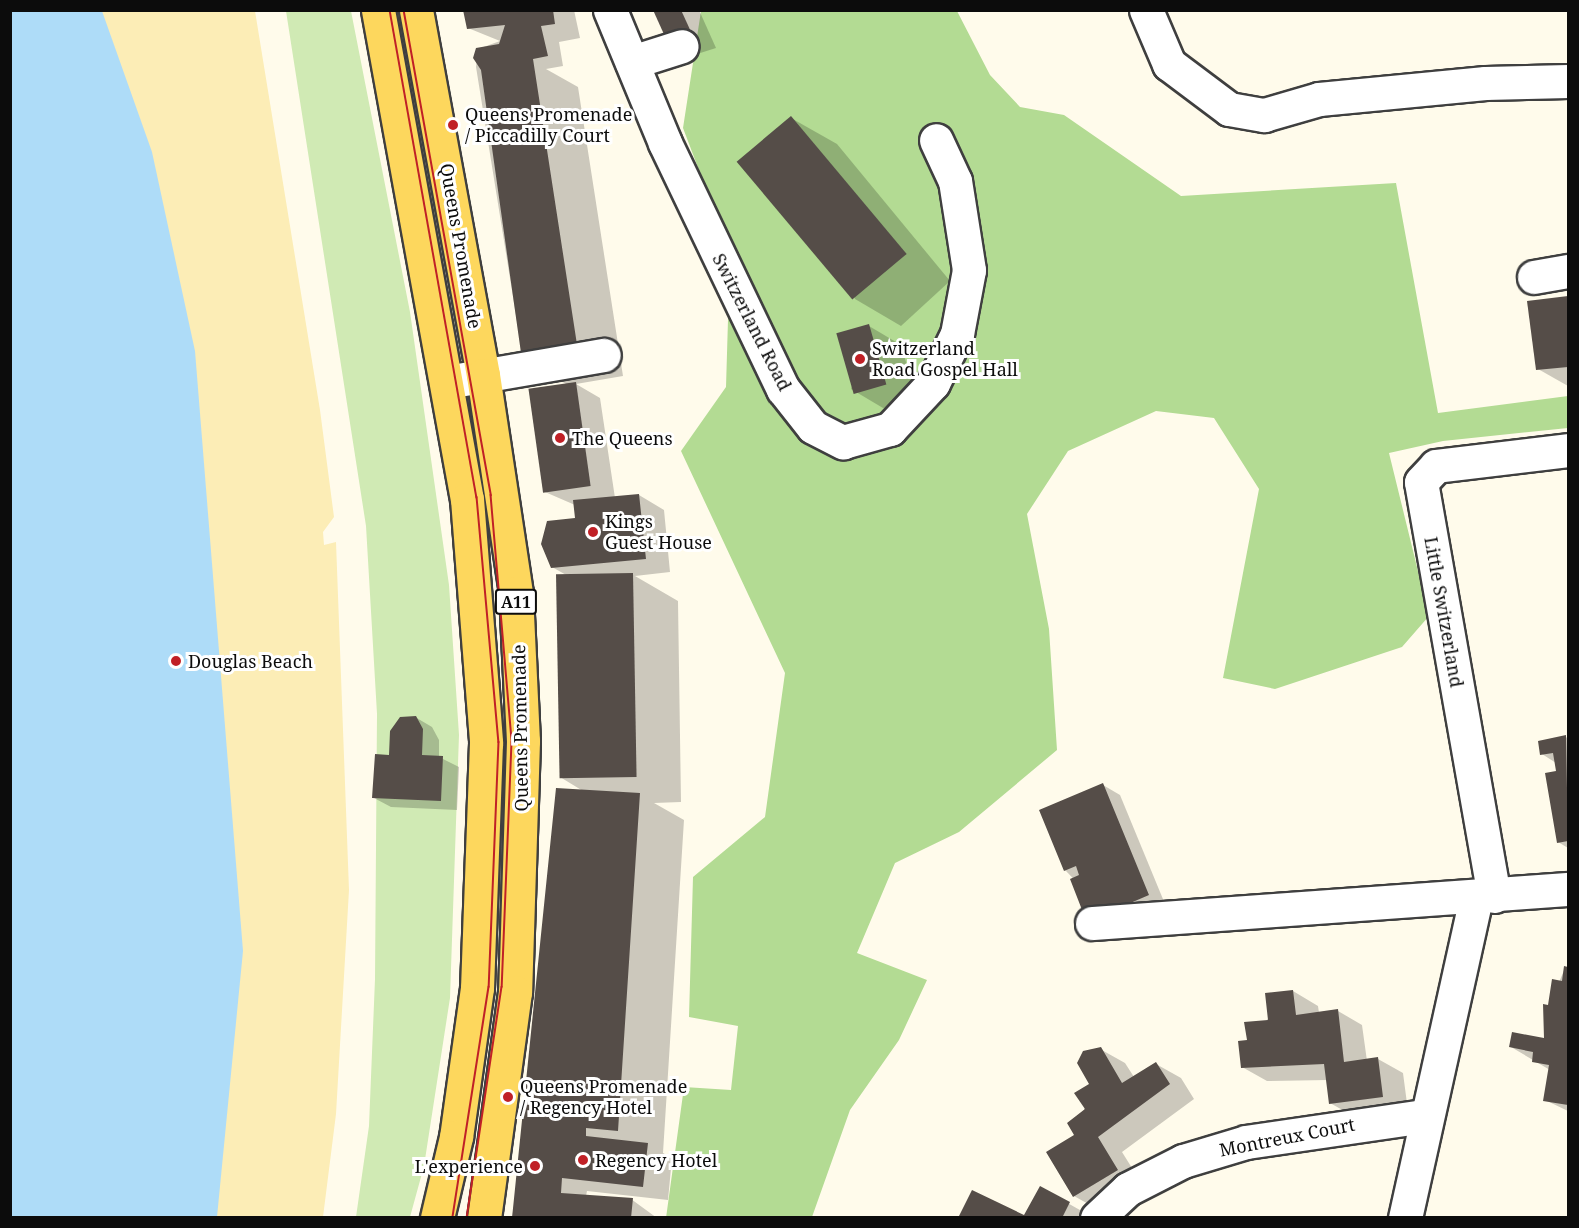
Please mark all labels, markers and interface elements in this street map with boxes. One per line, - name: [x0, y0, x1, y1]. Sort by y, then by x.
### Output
- place label: Queens Promenade / Piccadilly Court: [465, 104, 632, 146]
- marker: Queens Promenade / Piccadilly Court: [446, 118, 460, 132]
- street label: Queens Promenade: [436, 162, 486, 330]
- street label: Switzerland Road: [708, 250, 796, 394]
- place label: Switzerland Road Gospel Hall: [872, 338, 1018, 380]
- marker: Switzerland Road Gospel Hall: [853, 352, 867, 366]
- place label: The Queens: [572, 427, 673, 449]
- marker: The Queens: [553, 431, 567, 445]
- place label: Kings Guest House: [605, 511, 712, 554]
- marker: Kings Guest House: [586, 525, 600, 539]
- street label: Little Switzerland: [1420, 535, 1468, 689]
- road number: A11: [494, 589, 538, 615]
- street label: Queens Promenade: [508, 644, 532, 812]
- place label: Douglas Beach: [188, 650, 313, 672]
- marker: Douglas Beach: [169, 654, 183, 668]
- place label: Queens Promenade / Regency Hotel: [520, 1076, 687, 1118]
- marker: Queens Promenade / Regency Hotel: [501, 1090, 515, 1104]
- street label: Montreux Court: [1217, 1113, 1357, 1161]
- place label: Regency Hotel: [595, 1149, 717, 1171]
- marker: Regency Hotel: [576, 1153, 590, 1167]
- place label: L'experience: [415, 1155, 523, 1177]
- marker: L'experience: [528, 1159, 542, 1173]

